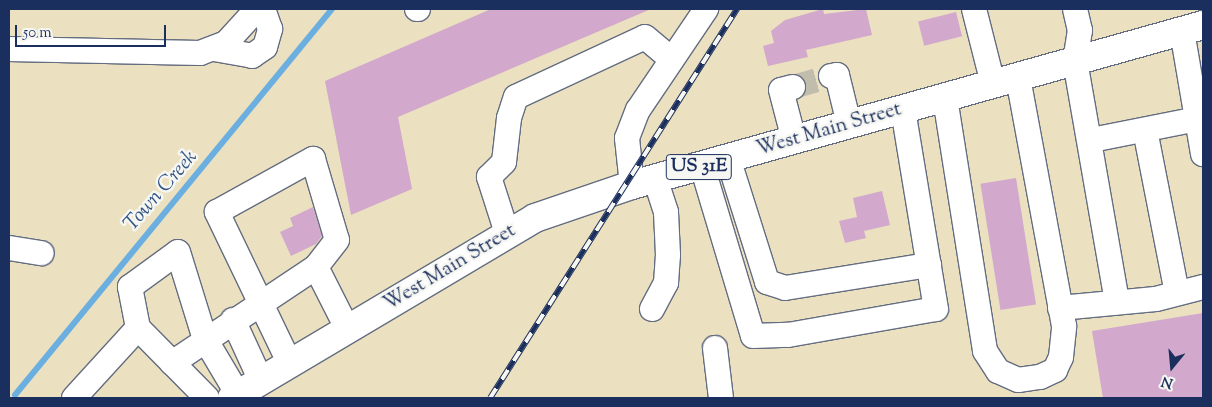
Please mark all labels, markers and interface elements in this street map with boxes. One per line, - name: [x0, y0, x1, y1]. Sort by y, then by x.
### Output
- scale bar: [18, 15, 169, 47]
- text: 50 m: [23, 23, 52, 44]
- street label: West Main Street: [754, 98, 904, 162]
- water label: Town Creek: [119, 145, 203, 237]
- road number: US 31E: [665, 150, 733, 183]
- street label: West Main Street: [380, 219, 520, 317]
- north arrow: [1147, 342, 1197, 392]
- text: N: [1159, 370, 1176, 393]

